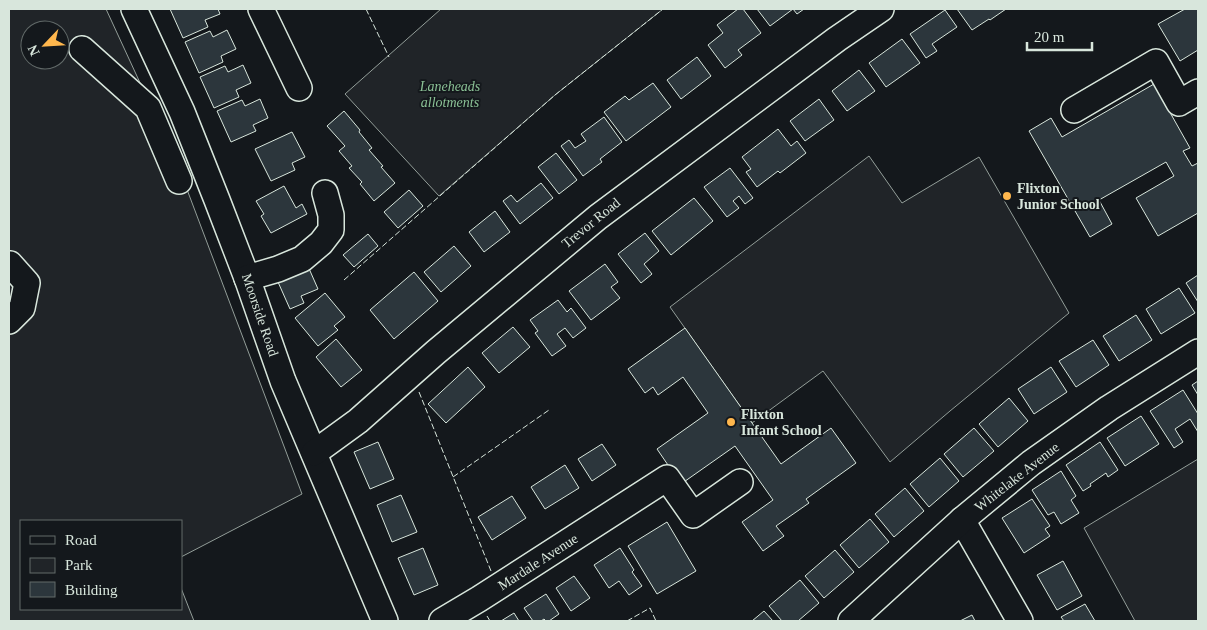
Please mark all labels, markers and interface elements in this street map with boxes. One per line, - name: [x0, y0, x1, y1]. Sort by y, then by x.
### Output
- north arrow: [20, 20, 70, 70]
- scale bar: [1027, 20, 1092, 52]
- text: 20 m: [1034, 29, 1065, 45]
- text: N: [25, 43, 43, 58]
- park label: Laneheads allotments: [419, 79, 481, 110]
- place label: Flixton Junior School: [1017, 181, 1100, 212]
- marker: Flixton Junior School: [1001, 190, 1013, 202]
- street label: Trevor Road: [559, 195, 623, 251]
- street label: Moorside Road: [239, 272, 281, 358]
- place label: Flixton Infant School: [741, 407, 822, 438]
- marker: Flixton Infant School: [725, 416, 737, 428]
- street label: Whitelake Avenue: [972, 439, 1062, 515]
- legend: [20, 520, 182, 610]
- street label: Mardale Avenue: [495, 531, 581, 593]
- text: Road: [65, 532, 97, 548]
- text: Park: [65, 557, 93, 573]
- text: Building: [65, 582, 118, 598]

